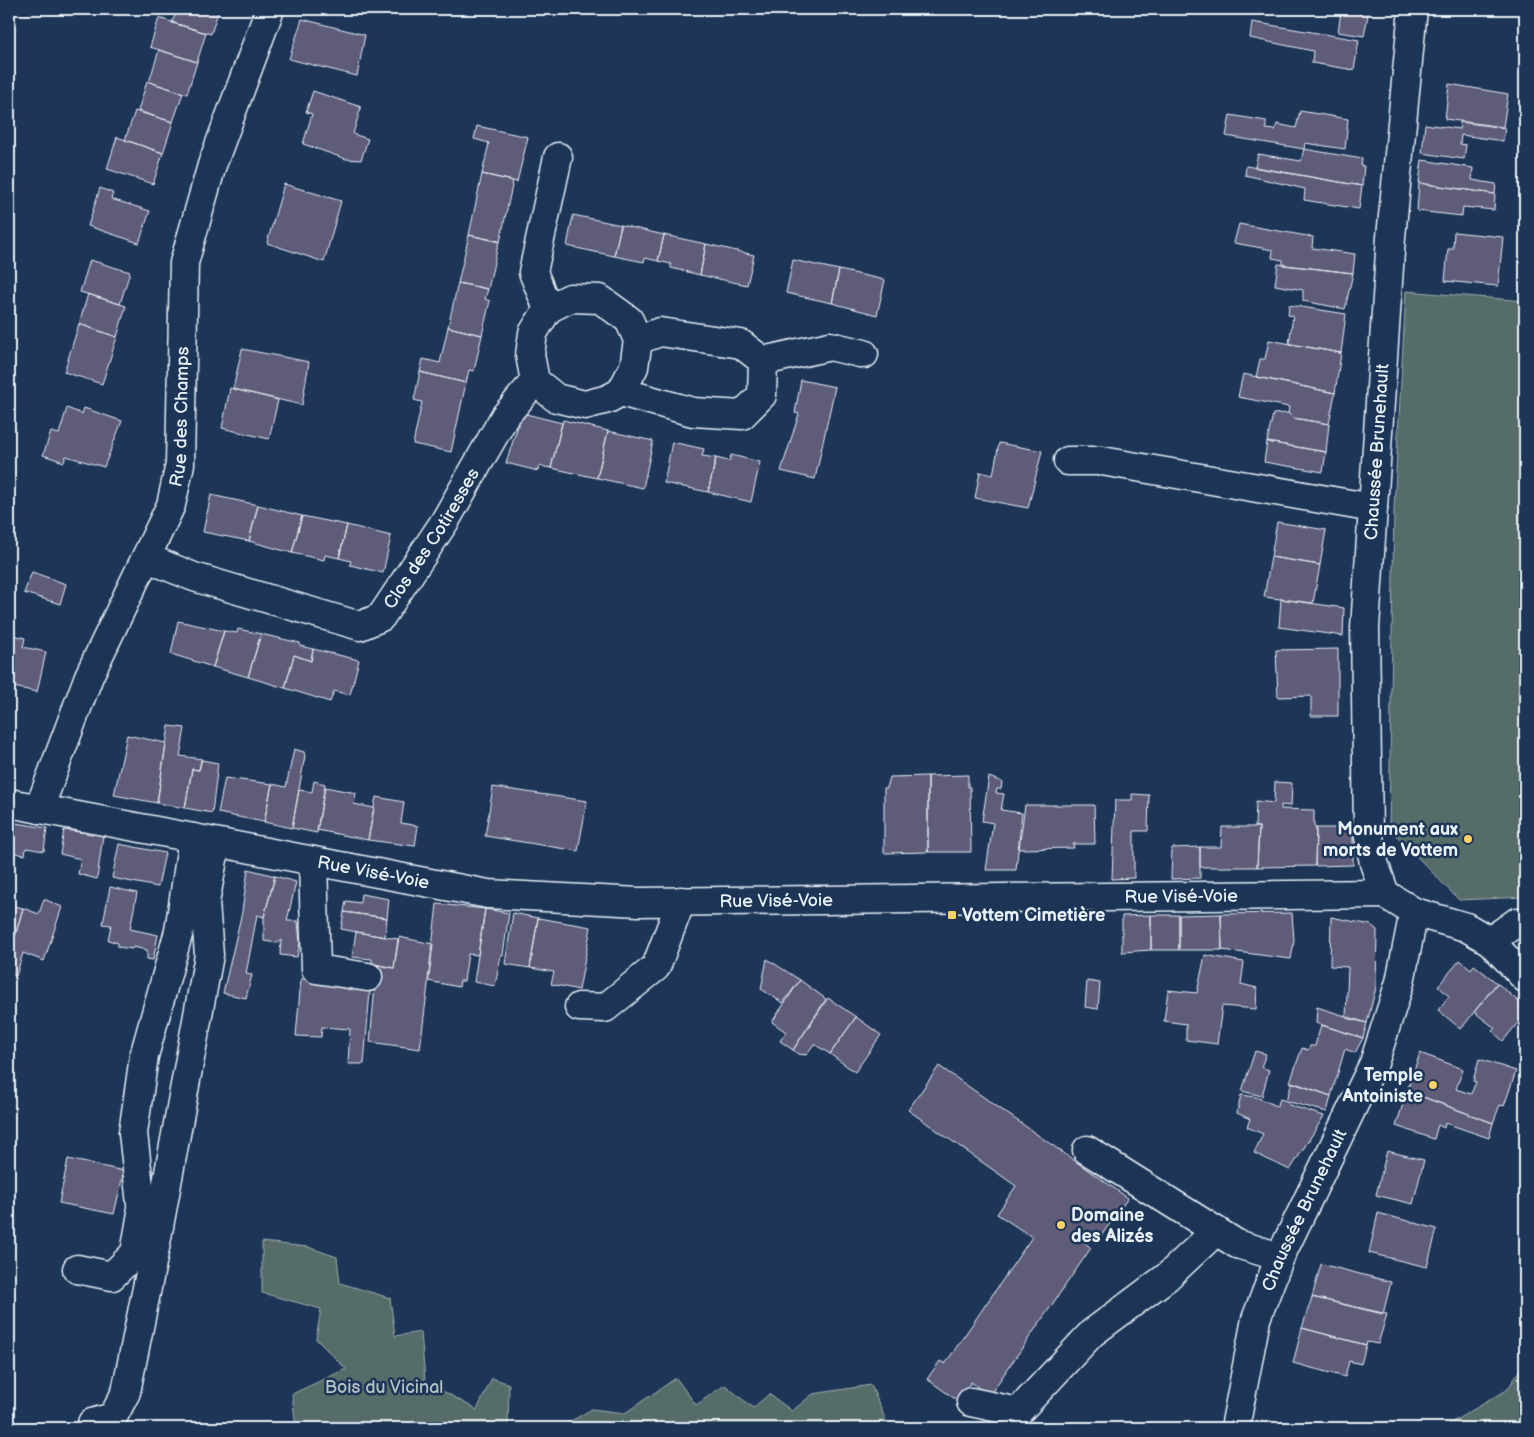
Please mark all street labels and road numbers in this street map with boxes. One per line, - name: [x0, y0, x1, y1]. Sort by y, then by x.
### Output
- street label: Rue des Champs: [165, 346, 193, 489]
- street label: Chaussée Brunehault: [1361, 363, 1394, 541]
- street label: Clos des Cotiresses: [379, 465, 484, 613]
- street label: Rue Visé-Voie: [316, 852, 431, 894]
- street label: Rue Visé-Voie: [1124, 886, 1238, 908]
- street label: Rue Visé-Voie: [719, 890, 833, 912]
- street label: Chaussée Brunehault: [1258, 1125, 1352, 1294]

